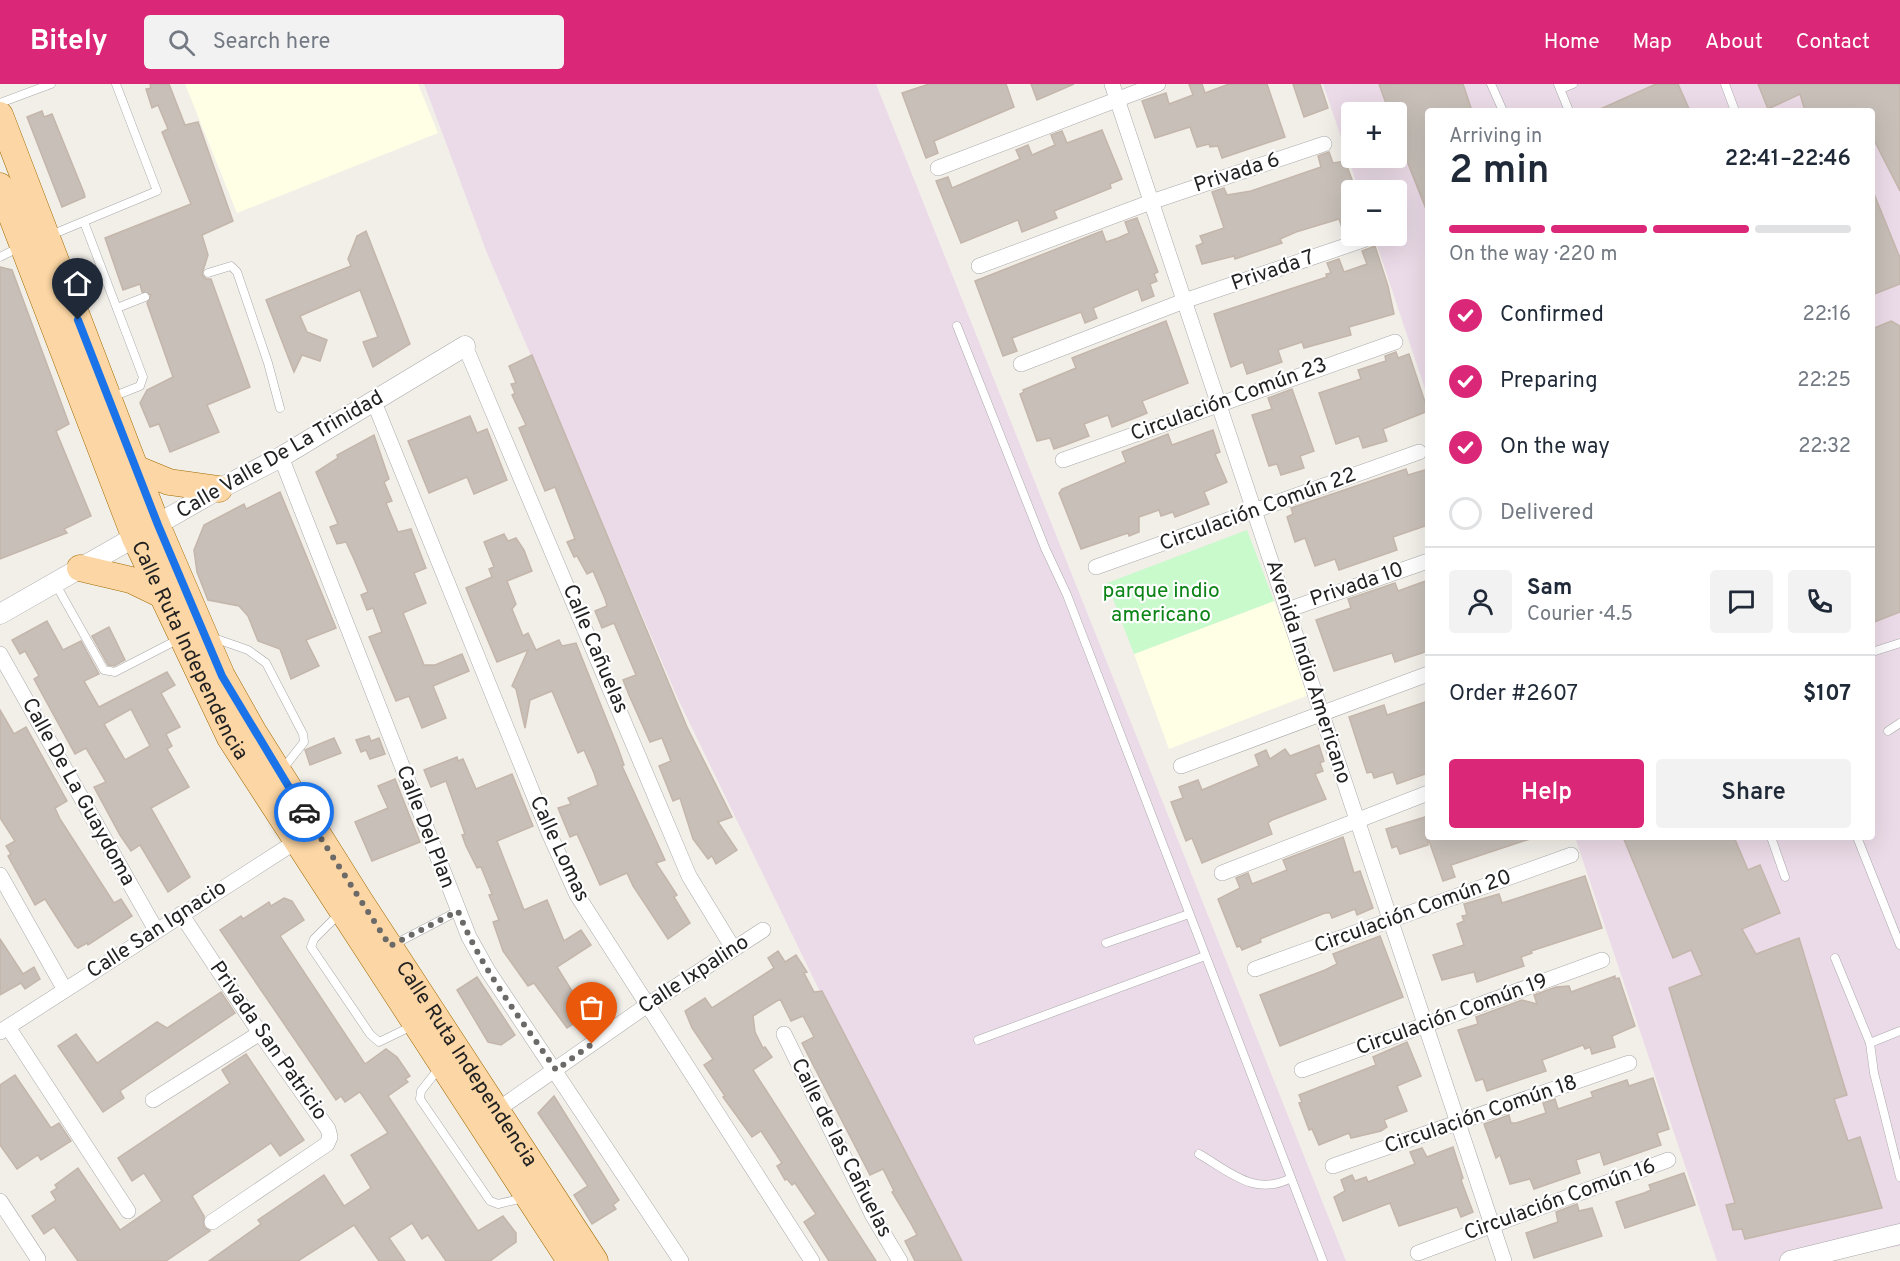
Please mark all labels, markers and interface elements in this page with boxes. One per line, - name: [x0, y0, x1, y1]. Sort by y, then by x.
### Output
- search box: [144, 15, 564, 69]
- text: Bitely: [30, 24, 108, 60]
- icon: search: [165, 26, 198, 59]
- text: Search here: [213, 29, 330, 56]
- text: Home: [1544, 29, 1600, 56]
- text: Map: [1633, 29, 1672, 56]
- text: About: [1705, 29, 1763, 56]
- text: Contact: [1796, 29, 1870, 56]
- map controls: [1341, 102, 1407, 246]
- button: +: [1341, 102, 1407, 168]
- text: Arriving in: [1449, 124, 1542, 150]
- street label: Privada 6: [1191, 146, 1283, 200]
- text: 22:41–22:46: [1725, 146, 1851, 173]
- text: 2 min: [1449, 148, 1550, 197]
- button: −: [1341, 180, 1407, 246]
- text: On the way · 220 m: [1449, 242, 1617, 268]
- street label: Privada 7: [1228, 244, 1318, 298]
- pin: [52, 258, 103, 320]
- icon: home: [61, 267, 94, 300]
- icon: check: [1449, 299, 1482, 332]
- text: Confirmed: [1500, 302, 1604, 329]
- text: 22:16: [1803, 302, 1851, 328]
- street label: Circulación Común 23: [1127, 352, 1331, 448]
- icon: check: [1449, 365, 1482, 398]
- text: Preparing: [1500, 368, 1598, 395]
- text: 22:25: [1797, 368, 1851, 394]
- street label: Calle Valle De La Trinidad: [172, 385, 388, 525]
- icon: check: [1449, 431, 1482, 464]
- text: On the way: [1500, 434, 1610, 461]
- text: 22:32: [1798, 434, 1851, 460]
- street label: Circulación Común 22: [1156, 462, 1360, 558]
- text: Delivered: [1500, 500, 1594, 527]
- street label: Calle Ruta Independencia: [125, 536, 254, 765]
- street label: Privada 10: [1307, 556, 1407, 614]
- street label: Avenida Indio Americano: [1259, 557, 1357, 787]
- button: person: [1449, 570, 1512, 633]
- button: chat: [1710, 570, 1773, 633]
- button: phone: [1788, 570, 1851, 633]
- text: Sam: [1527, 575, 1572, 602]
- park label: parque indio americano: [1102, 578, 1220, 629]
- street label: Calle Cañuelas: [556, 580, 634, 718]
- text: Courier · 4.5: [1527, 602, 1633, 628]
- text: Order #2607: [1449, 681, 1578, 708]
- text: $107: [1803, 681, 1851, 708]
- street label: Calle De La Guaydoma: [15, 693, 141, 891]
- button: Help: [1449, 759, 1644, 828]
- button: Share: [1656, 759, 1851, 828]
- street label: Calle Del Plan: [389, 762, 461, 892]
- courier: [274, 782, 334, 842]
- street label: Calle Lomas: [523, 792, 595, 906]
- icon: car: [288, 796, 321, 829]
- street label: Circulación Común 20: [1311, 864, 1515, 960]
- street label: Calle San Ignacio: [82, 875, 232, 985]
- street label: Calle Ixpalino: [634, 929, 754, 1021]
- street label: Privada San Patricio: [203, 956, 333, 1126]
- street label: Calle Ruta Independencia: [389, 956, 543, 1172]
- street label: Circulación Común 19: [1353, 968, 1551, 1062]
- pin: [566, 982, 617, 1044]
- icon: bag: [575, 991, 608, 1024]
- street label: Calle de las Cañuelas: [784, 1054, 898, 1242]
- street label: Circulación Común 18: [1381, 1069, 1581, 1161]
- street label: Circulación Común 16: [1461, 1153, 1659, 1247]

